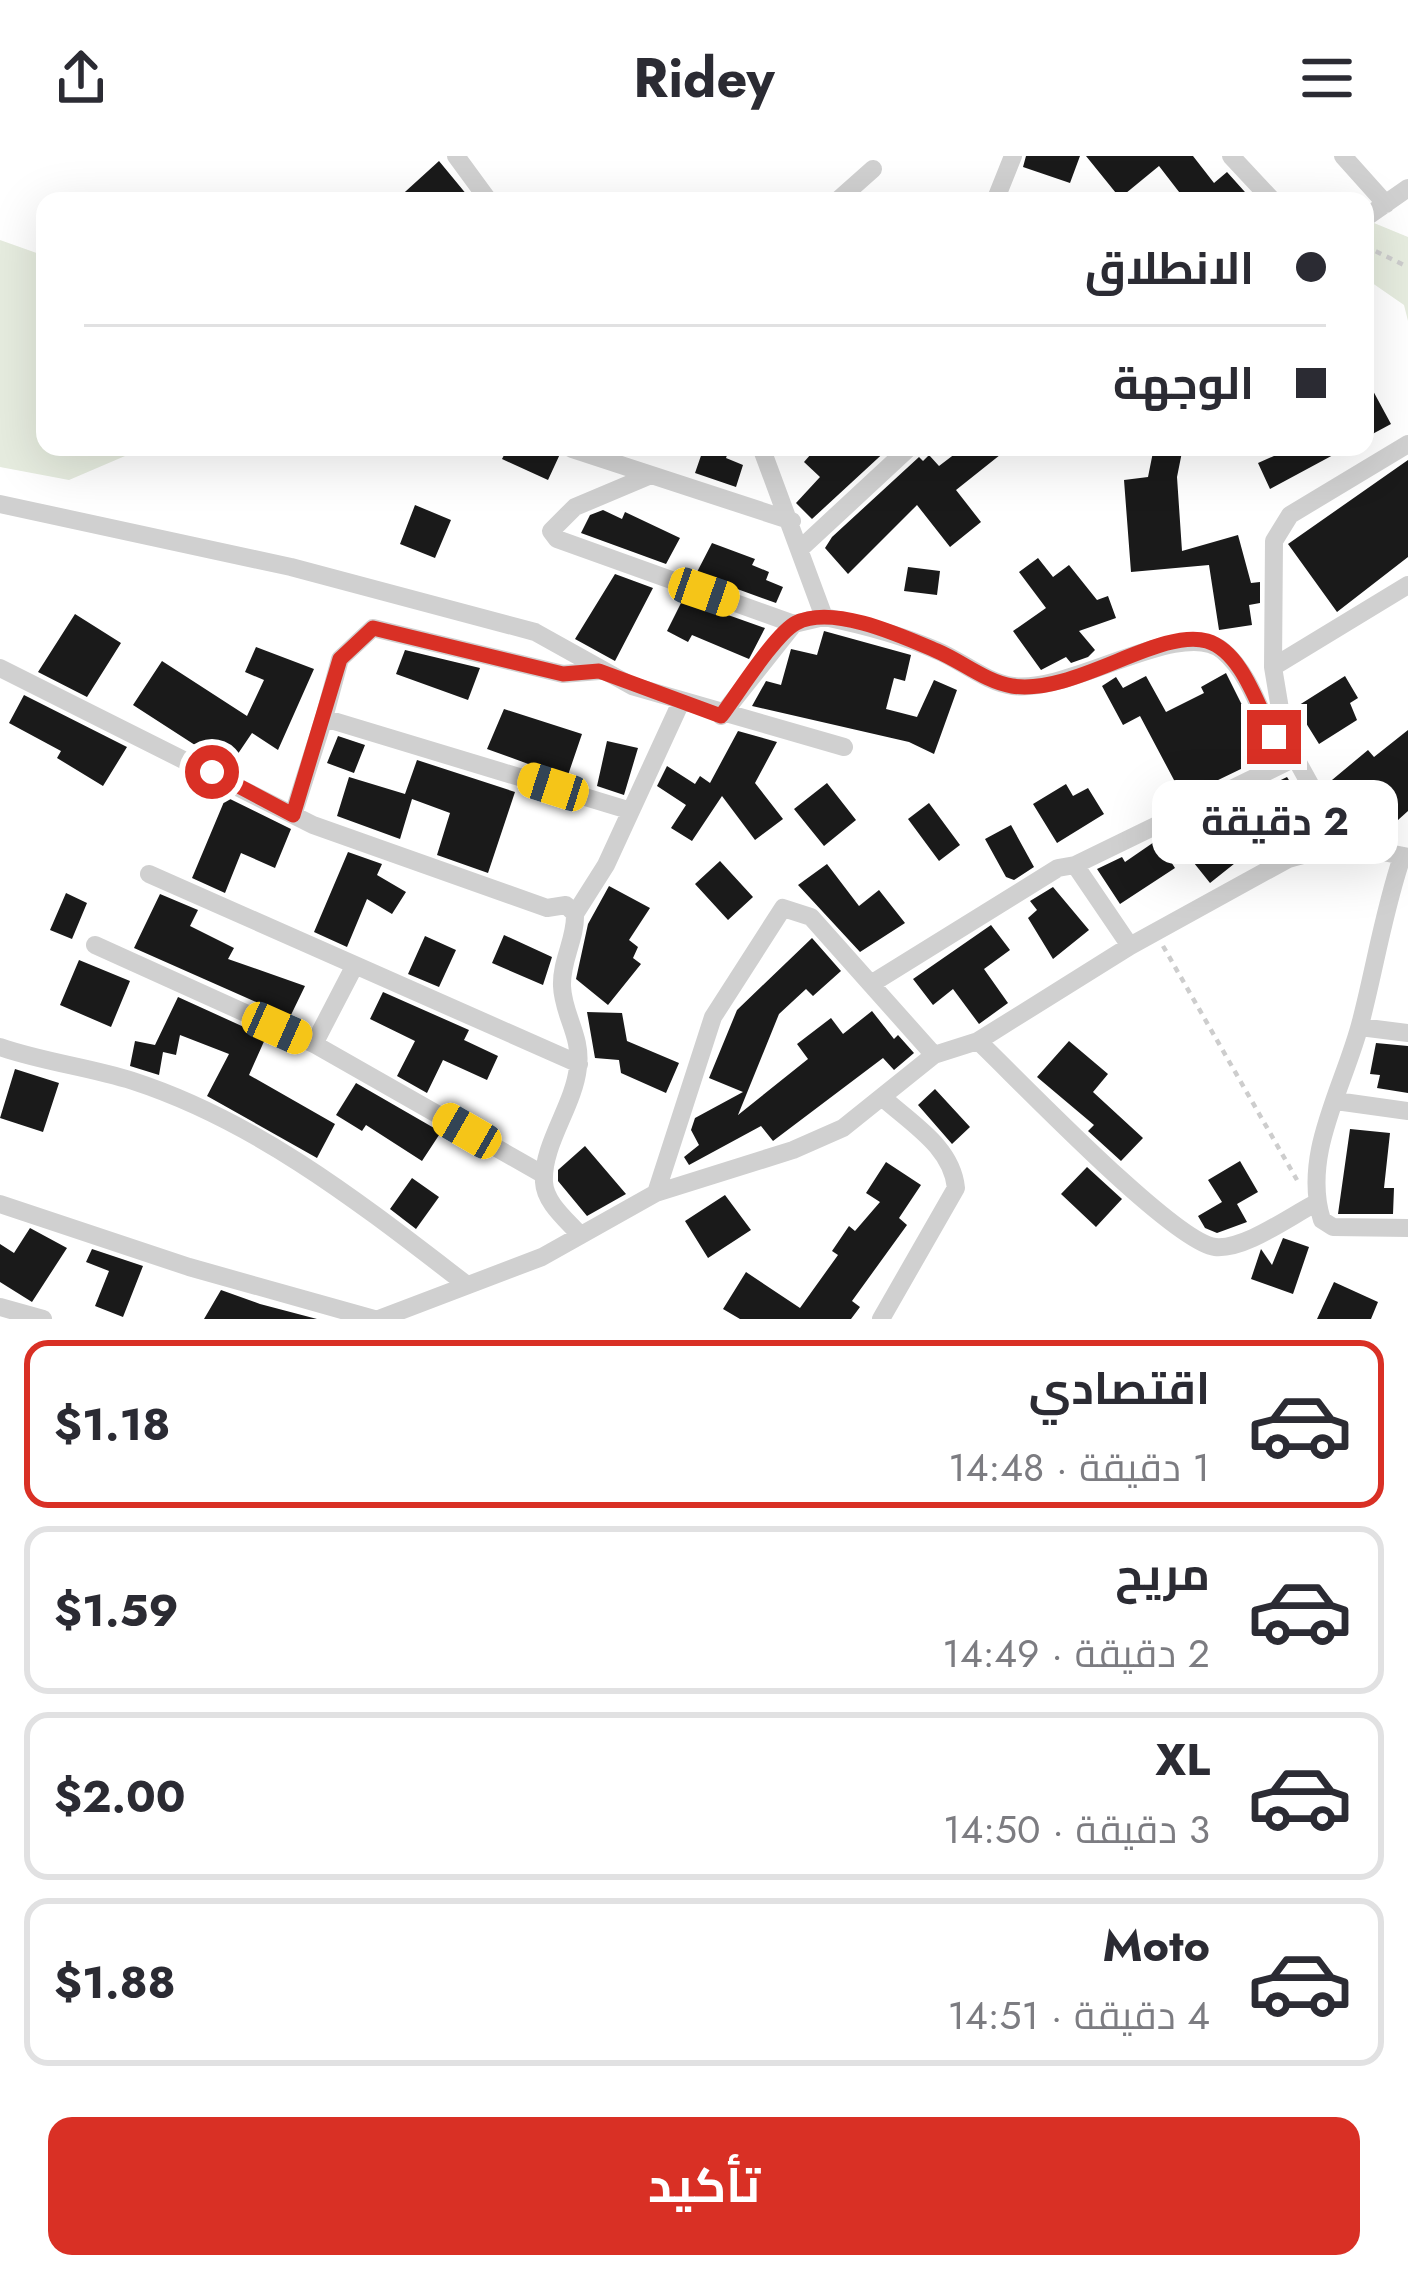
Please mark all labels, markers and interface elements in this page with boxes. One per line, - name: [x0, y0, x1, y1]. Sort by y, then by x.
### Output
- text: Ridey: [633, 39, 775, 117]
- icon: share: [48, 45, 114, 111]
- icon: menu: [1294, 45, 1360, 111]
- text: الانطلاق: [1085, 236, 1254, 301]
- text: الوجهة: [1113, 351, 1254, 416]
- car: [664, 563, 744, 621]
- route end: [1247, 710, 1301, 764]
- route start: [185, 745, 239, 799]
- car: [513, 759, 593, 815]
- callout: 2 دقيقة: [1151, 779, 1397, 863]
- text: 2 دقيقة: [1201, 793, 1349, 850]
- car: [237, 997, 317, 1059]
- car: [427, 1097, 507, 1165]
- text: اقتصادي: [1029, 1356, 1210, 1421]
- icon: car: [1246, 1370, 1354, 1478]
- text: $1.18: [54, 1392, 171, 1457]
- text: 1 دقيقة · 14:48: [948, 1439, 1210, 1496]
- text: مريح: [1115, 1542, 1210, 1607]
- icon: car: [1246, 1556, 1354, 1664]
- text: $1.59: [54, 1578, 179, 1643]
- text: 2 دقيقة · 14:49: [942, 1625, 1210, 1682]
- text: XL: [1155, 1727, 1210, 1792]
- icon: car: [1246, 1742, 1354, 1850]
- text: $2.00: [54, 1764, 186, 1829]
- text: 3 دقيقة · 14:50: [943, 1801, 1210, 1858]
- text: Moto: [1102, 1913, 1210, 1978]
- icon: car: [1246, 1928, 1354, 2036]
- text: $1.88: [54, 1950, 176, 2015]
- text: 4 دقيقة · 14:51: [947, 1987, 1210, 2044]
- button: تأكيد: [48, 2117, 1360, 2255]

